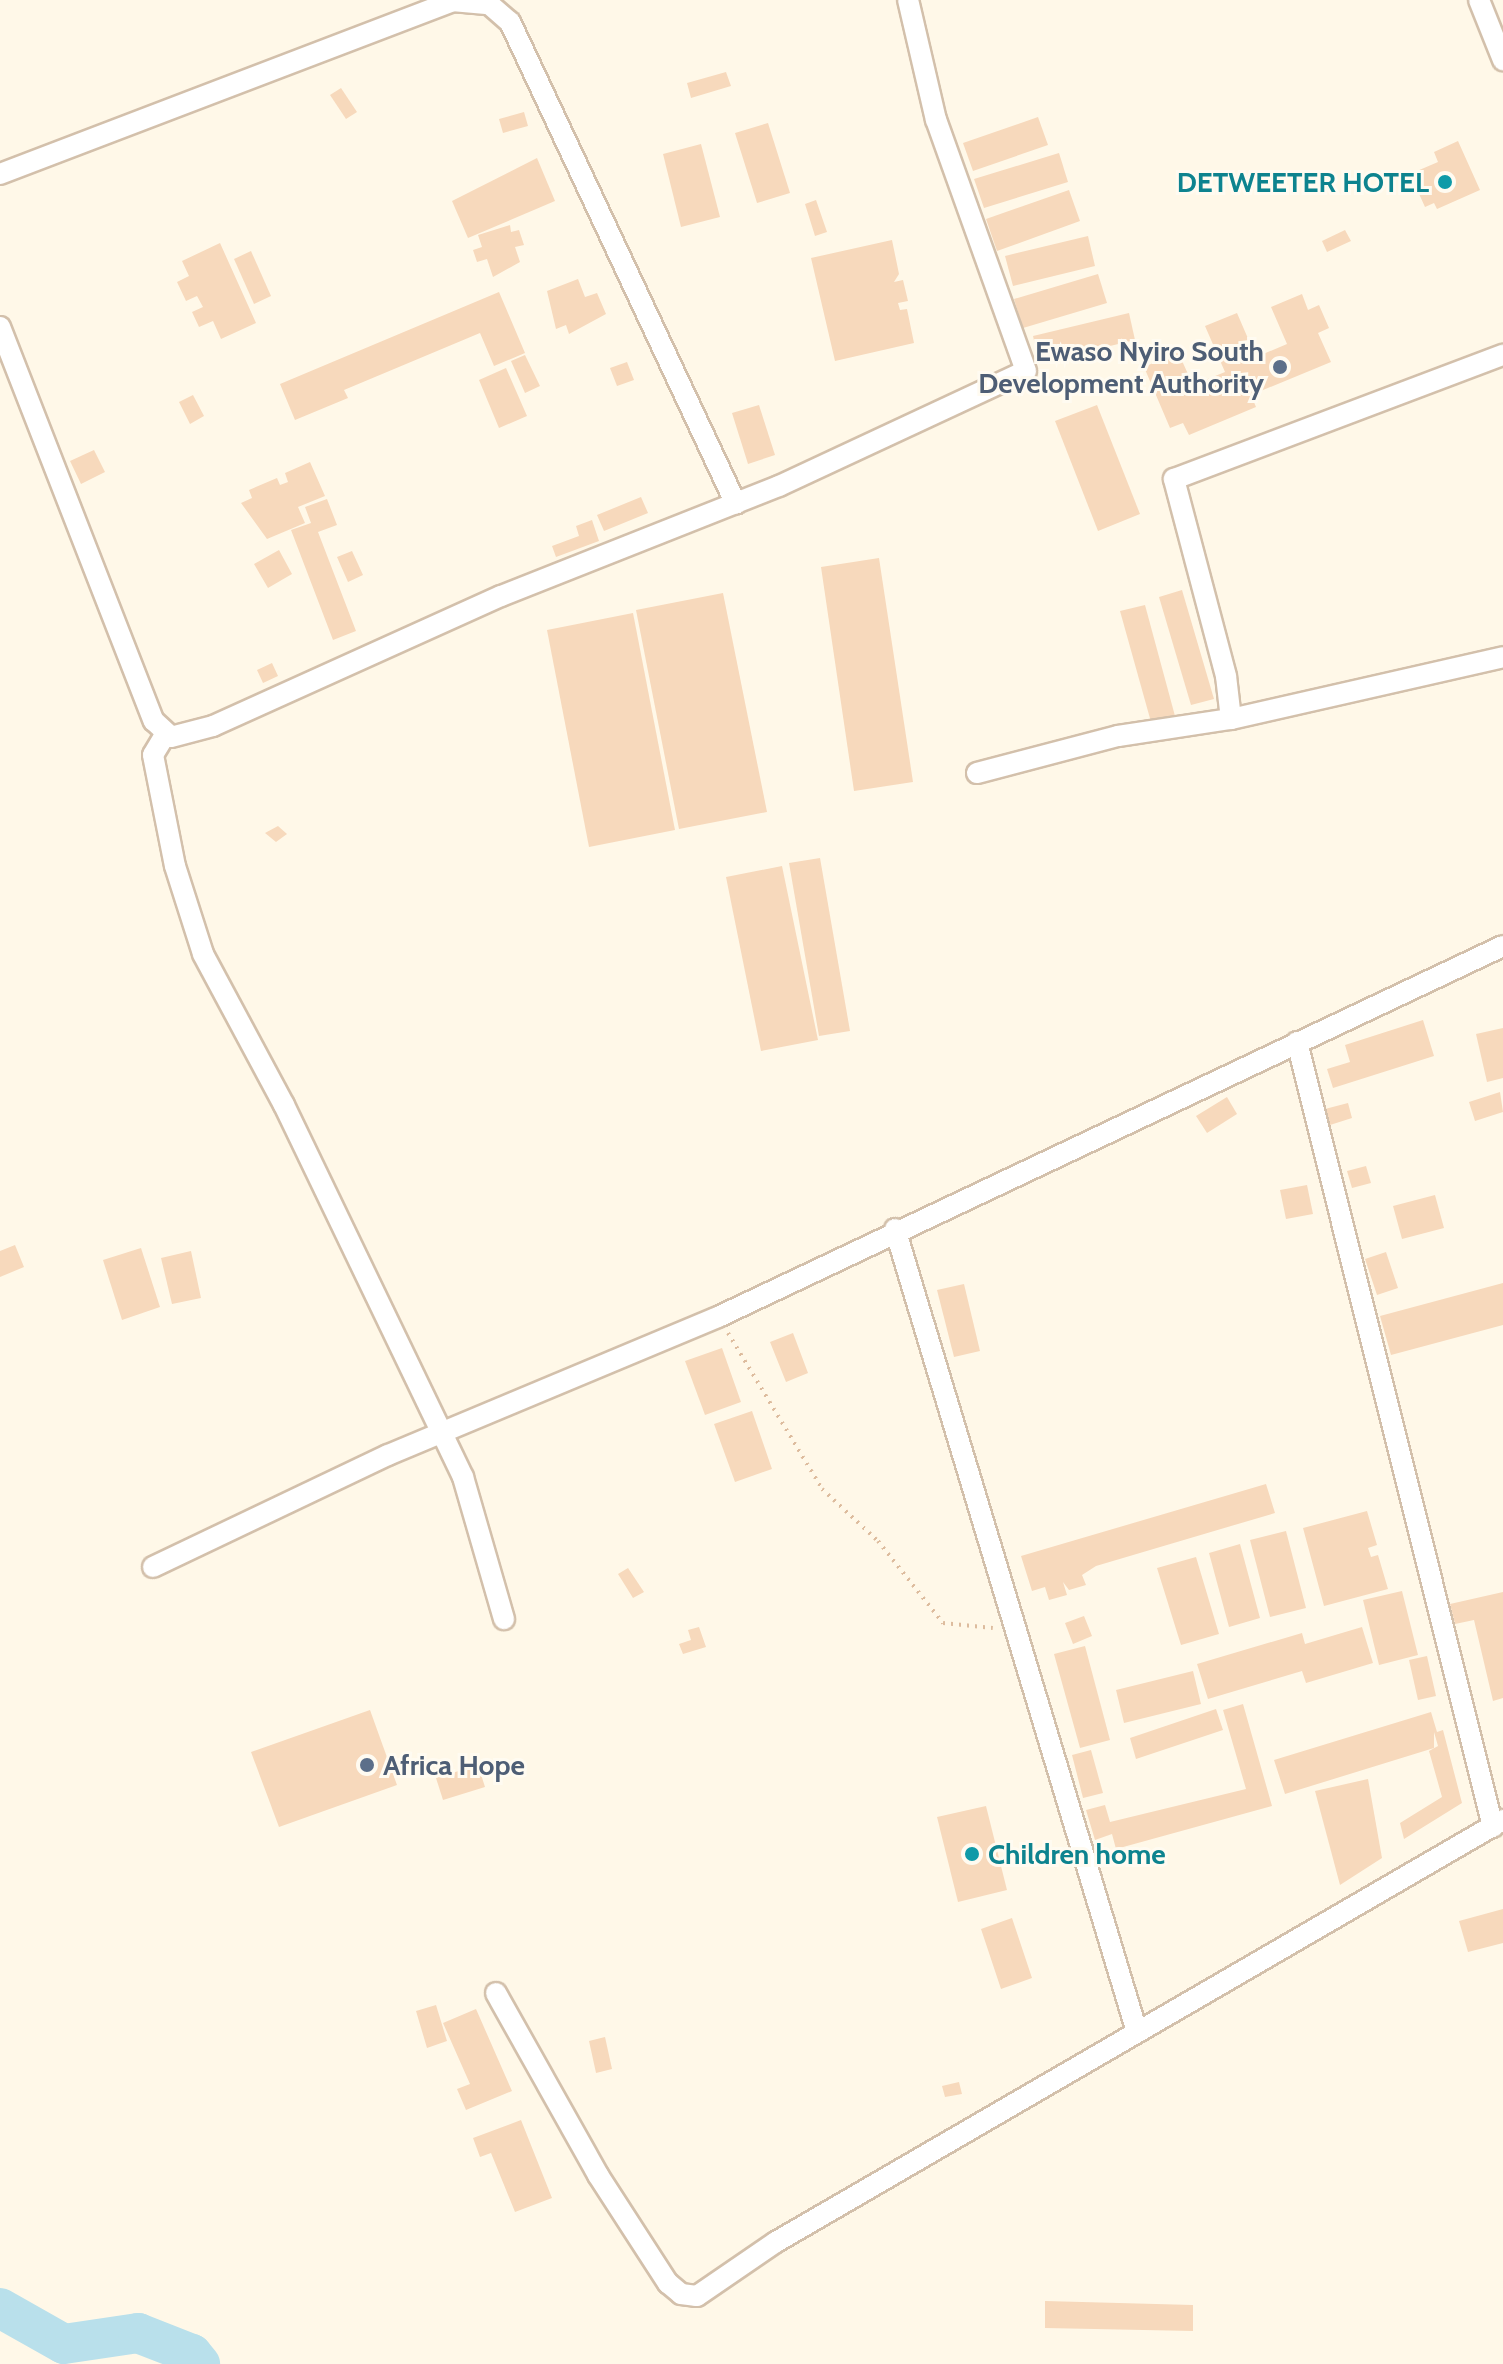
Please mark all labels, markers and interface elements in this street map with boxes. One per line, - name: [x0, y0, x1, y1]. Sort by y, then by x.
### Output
- place label: DETWEETER HOTEL: [1177, 165, 1429, 199]
- marker: DETWEETER HOTEL: [1436, 173, 1454, 191]
- place label: Ewaso Nyiro South Development Authority: [978, 334, 1264, 400]
- marker: Ewaso Nyiro South Development Authority: [1271, 358, 1289, 376]
- place label: Africa Hope: [383, 1748, 525, 1782]
- marker: Africa Hope: [358, 1756, 376, 1774]
- place label: Children home: [988, 1837, 1166, 1871]
- marker: Children home: [963, 1845, 981, 1863]

